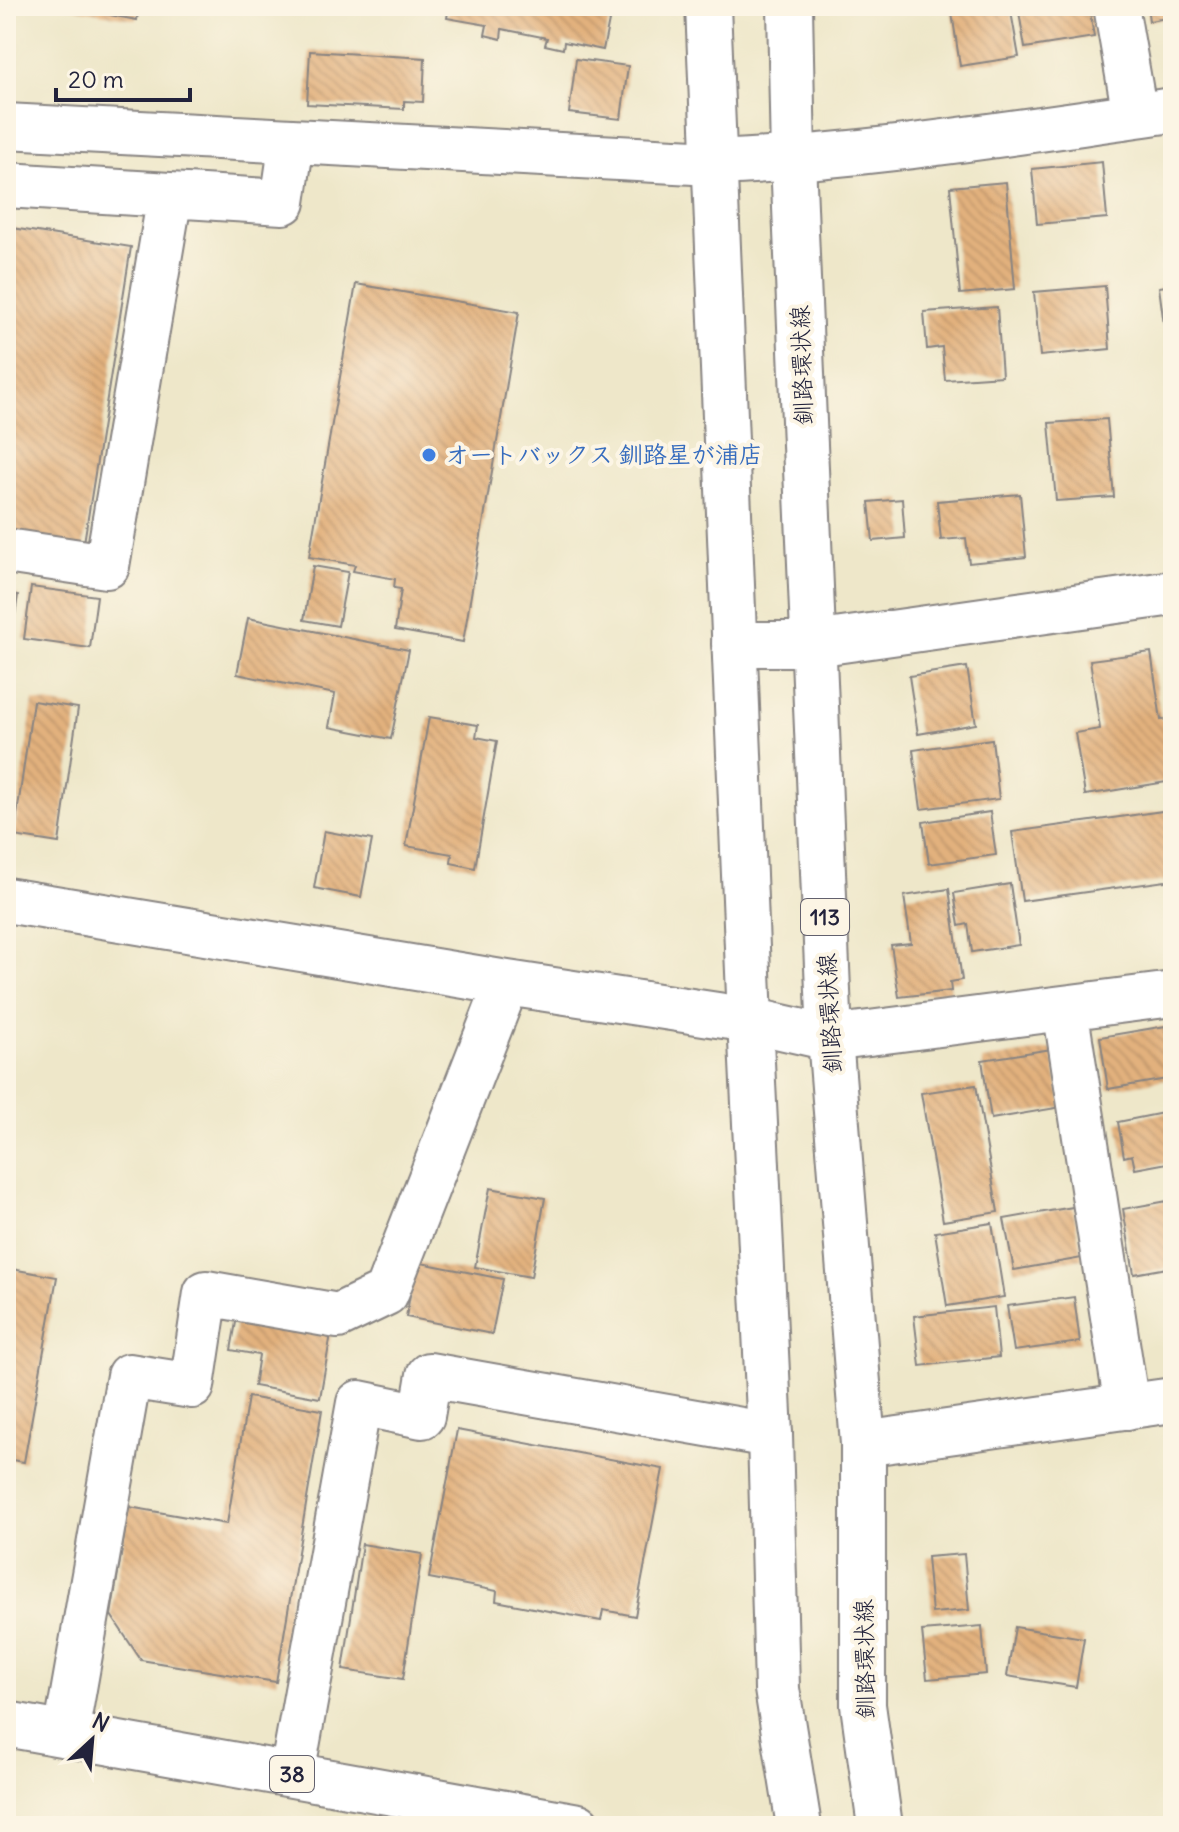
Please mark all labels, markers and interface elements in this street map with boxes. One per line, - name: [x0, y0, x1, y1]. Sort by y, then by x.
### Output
- scale bar: [56, 52, 190, 102]
- text: 20 m: [68, 64, 124, 94]
- street label: 釧路環状線: [784, 305, 818, 426]
- place label: オートバックス 釧路星が浦店: [445, 439, 763, 469]
- marker: オートバックス 釧路星が浦店: [420, 446, 438, 464]
- road number: 113: [801, 899, 849, 935]
- street label: 釧路環状線: [811, 952, 847, 1074]
- street label: 釧路環状線: [848, 1599, 880, 1719]
- north arrow: [52, 1700, 132, 1780]
- text: N: [88, 1706, 114, 1738]
- road number: 38: [270, 1756, 314, 1792]

